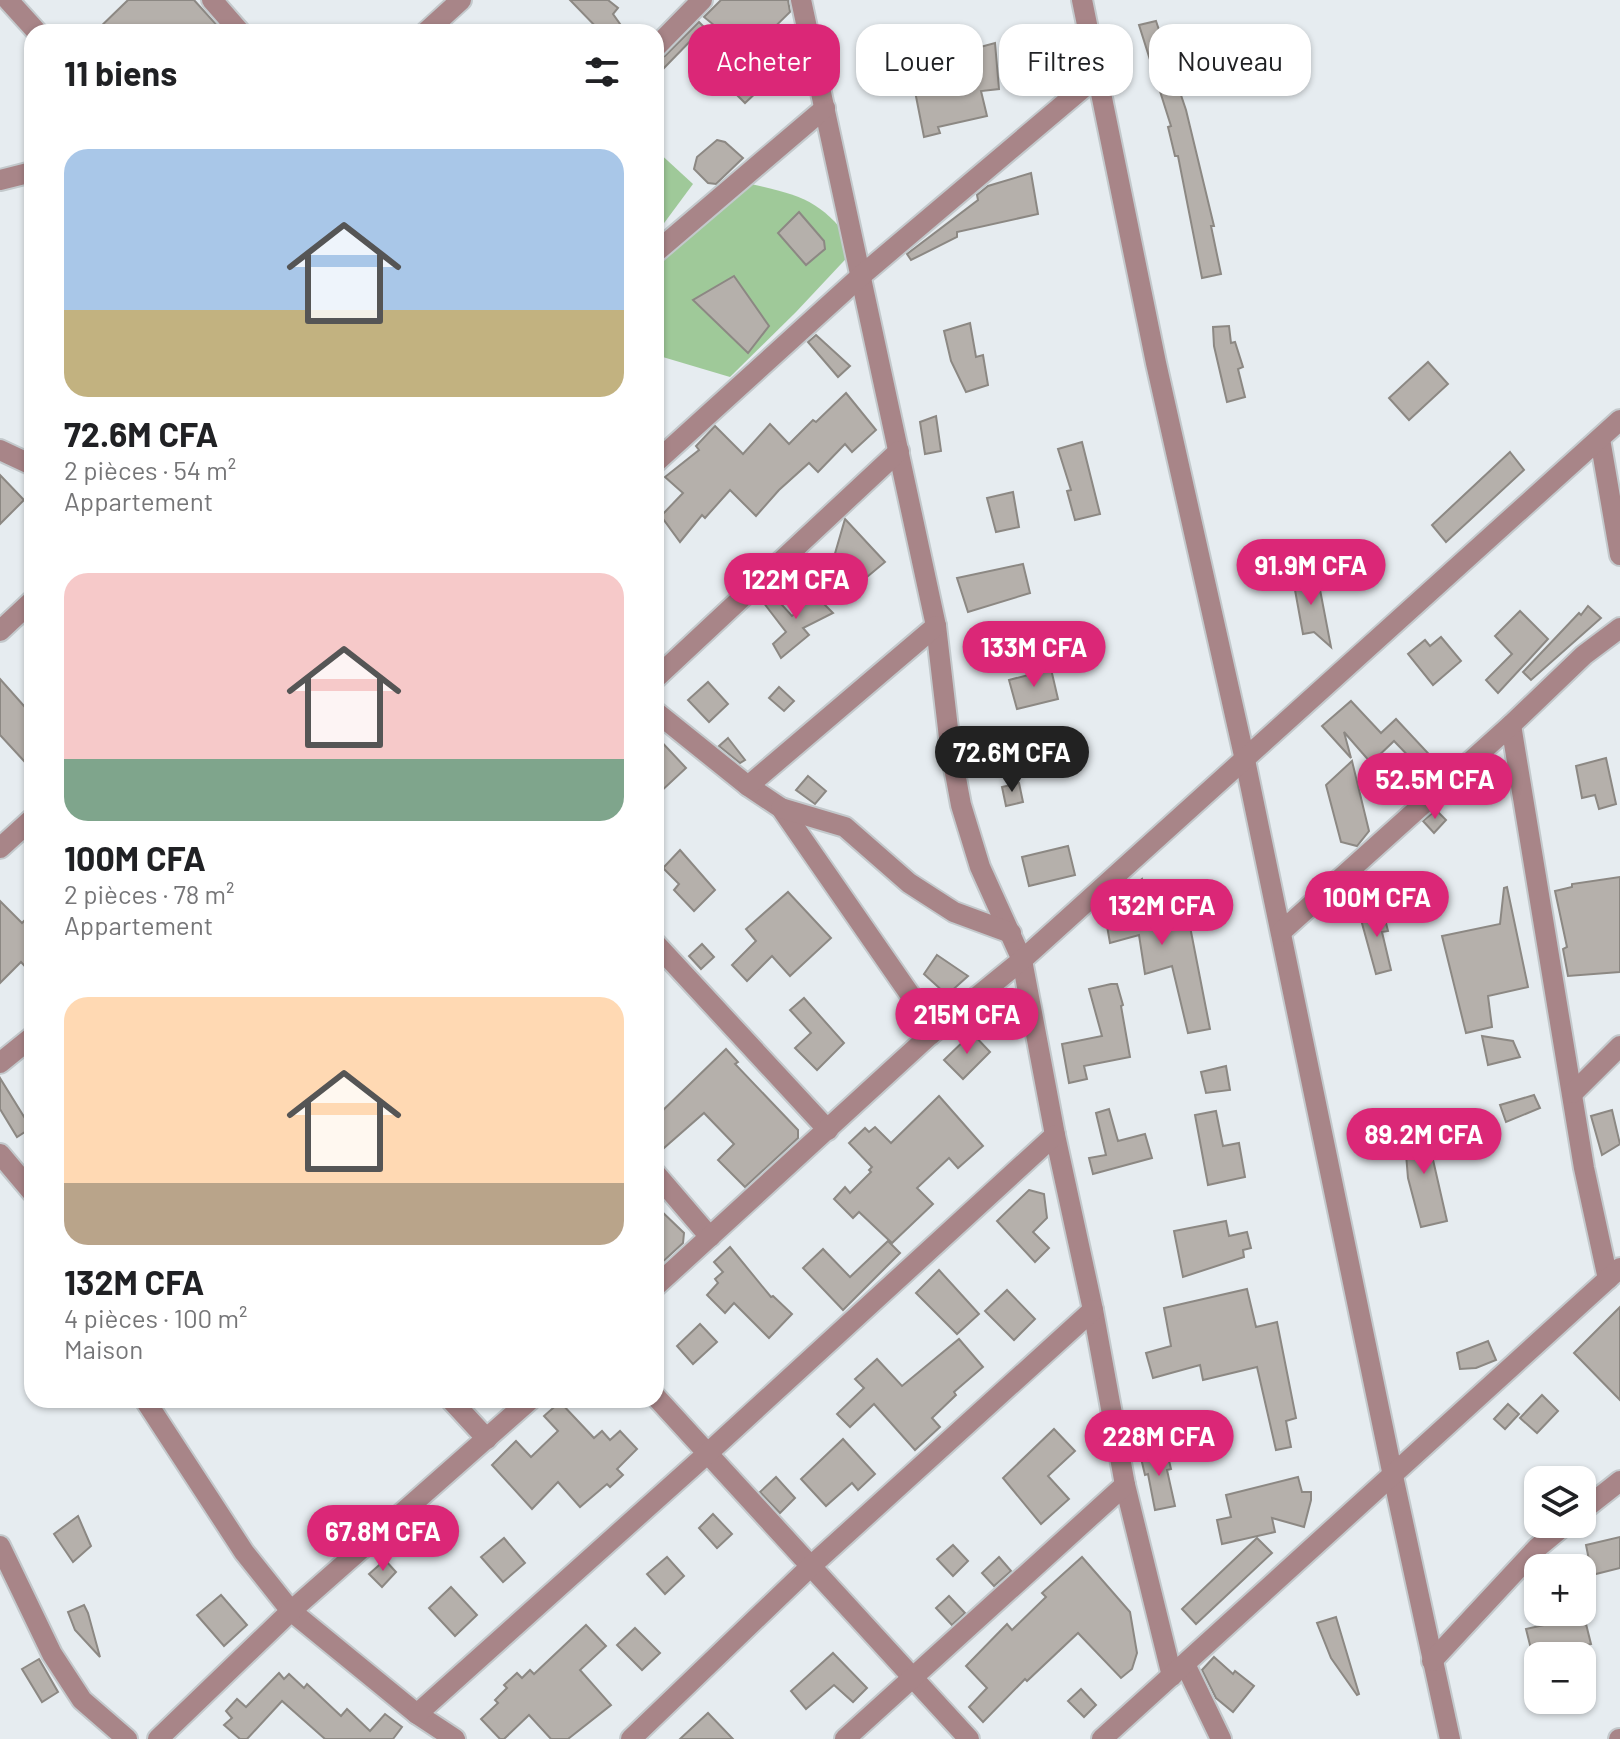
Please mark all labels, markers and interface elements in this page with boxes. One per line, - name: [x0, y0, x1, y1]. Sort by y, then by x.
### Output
- chip: Acheter: [688, 24, 840, 96]
- chip: Louer: [856, 24, 983, 96]
- chip: Filtres: [999, 24, 1133, 96]
- chip: Nouveau: [1149, 24, 1311, 96]
- icon: filters: [580, 50, 624, 94]
- text: 11 biens: [64, 52, 177, 93]
- icon: home: [272, 201, 416, 345]
- text: 72.6M CFA: [64, 413, 218, 454]
- text: 2 pièces · 54 m²: [64, 454, 236, 485]
- text: Appartement: [64, 485, 213, 516]
- pin: 91.9M CFA: [1219, 539, 1403, 607]
- text: 91.9M CFA: [1255, 549, 1367, 580]
- pin: 122M CFA: [713, 553, 879, 621]
- text: 122M CFA: [742, 563, 850, 594]
- pin: 133M CFA: [951, 621, 1117, 689]
- icon: home: [272, 625, 416, 769]
- text: 133M CFA: [981, 631, 1087, 662]
- pin: 72.6M CFA: [920, 726, 1104, 794]
- text: 72.6M CFA: [953, 736, 1071, 767]
- pin: 52.5M CFA: [1343, 753, 1527, 821]
- text: 52.5M CFA: [1375, 763, 1495, 794]
- text: 100M CFA: [64, 837, 206, 878]
- pin: 100M CFA: [1294, 871, 1460, 939]
- text: 2 pièces · 78 m²: [64, 878, 234, 909]
- pin: 132M CFA: [1079, 879, 1245, 947]
- text: 100M CFA: [1323, 881, 1431, 912]
- text: 132M CFA: [1108, 889, 1216, 920]
- text: Appartement: [64, 909, 213, 940]
- pin: 215M CFA: [884, 988, 1050, 1056]
- text: 215M CFA: [913, 998, 1021, 1029]
- icon: home: [272, 1049, 416, 1193]
- pin: 89.2M CFA: [1332, 1108, 1516, 1176]
- text: 89.2M CFA: [1364, 1118, 1484, 1149]
- text: 132M CFA: [64, 1261, 204, 1302]
- text: 4 pièces · 100 m²: [64, 1302, 247, 1333]
- text: Maison: [64, 1333, 143, 1364]
- pin: 228M CFA: [1076, 1410, 1242, 1478]
- text: 228M CFA: [1103, 1420, 1215, 1451]
- map controls: [1524, 1466, 1596, 1714]
- button: layers: [1524, 1466, 1596, 1538]
- pin: 67.8M CFA: [291, 1505, 475, 1573]
- text: 67.8M CFA: [325, 1515, 441, 1546]
- button: +: [1524, 1554, 1596, 1626]
- button: −: [1524, 1642, 1596, 1714]

